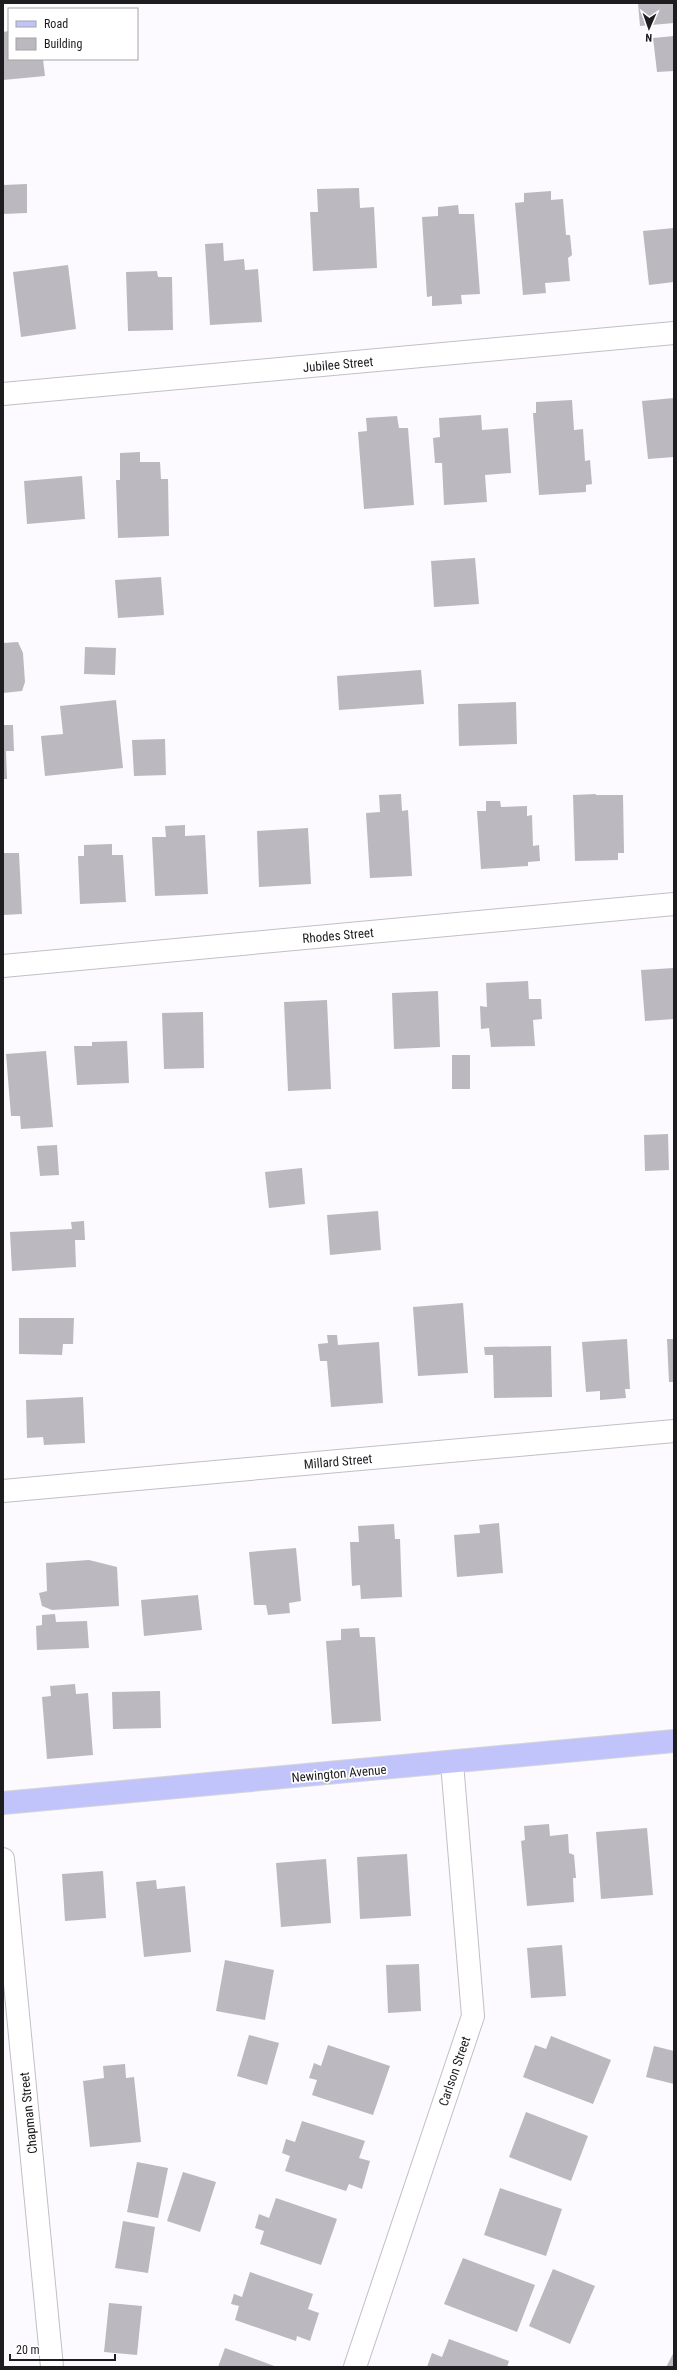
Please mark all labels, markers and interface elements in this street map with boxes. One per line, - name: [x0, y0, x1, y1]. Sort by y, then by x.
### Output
- legend: [8, 8, 138, 60]
- north arrow: [629, 8, 669, 48]
- text: Road: [44, 17, 68, 31]
- text: N: [645, 31, 652, 44]
- text: Building: [44, 37, 82, 51]
- street label: Jubilee Street: [302, 354, 374, 375]
- street label: Rhodes Street: [302, 925, 375, 946]
- street label: Millard Street: [303, 1451, 373, 1472]
- street label: Newington Avenue: [291, 1762, 387, 1785]
- street label: Carlson Street: [436, 2034, 473, 2108]
- street label: Chapman Street: [17, 2071, 40, 2155]
- scale bar: [10, 2336, 115, 2362]
- text: 20 m: [16, 2343, 40, 2357]

